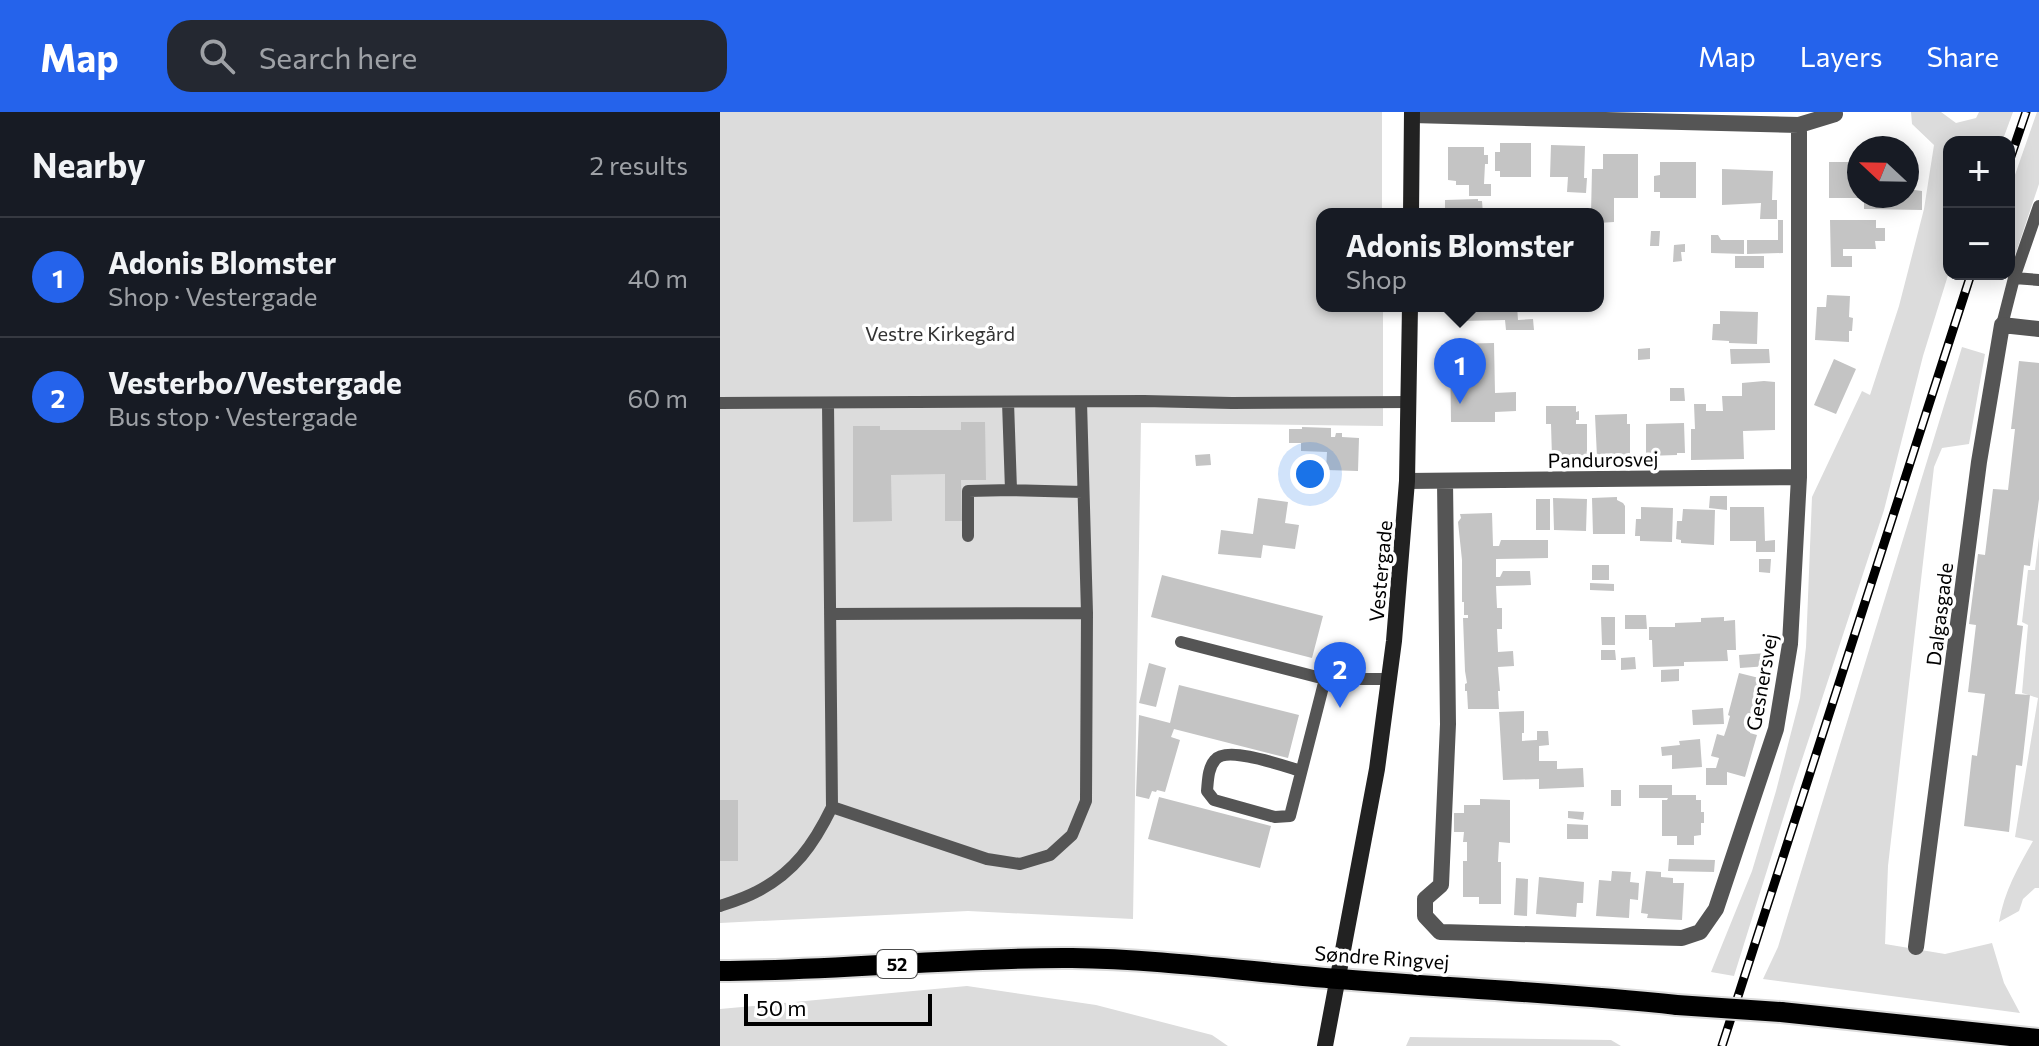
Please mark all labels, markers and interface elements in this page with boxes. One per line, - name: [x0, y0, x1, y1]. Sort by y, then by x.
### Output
- search box: [167, 20, 727, 92]
- text: Map: [40, 33, 119, 80]
- icon: search: [195, 34, 239, 78]
- text: Search here: [259, 38, 417, 75]
- text: Map: [1698, 39, 1756, 73]
- text: Layers: [1800, 39, 1882, 73]
- text: Share: [1926, 39, 1999, 73]
- north arrow: [1847, 136, 1919, 208]
- map controls: [1943, 136, 2015, 280]
- button: +: [1943, 136, 2015, 208]
- text: Nearby: [32, 143, 146, 185]
- text: 2 results: [590, 149, 688, 180]
- popup: [1316, 208, 1604, 312]
- button: −: [1943, 208, 2015, 280]
- text: Adonis Blomster: [1346, 226, 1574, 263]
- text: Adonis Blomster: [108, 243, 336, 280]
- text: 1: [52, 262, 64, 293]
- text: 40 m: [628, 262, 688, 293]
- text: Shop: [1346, 263, 1407, 294]
- text: Shop · Vestergade: [108, 280, 317, 311]
- park label: Vestre Kirkegård: [865, 321, 1015, 345]
- pin: 1: [1434, 338, 1486, 404]
- text: Vesterbo/Vestergade: [108, 363, 402, 400]
- text: 2: [51, 382, 65, 413]
- text: 60 m: [628, 382, 688, 413]
- text: Bus stop · Vestergade: [108, 400, 358, 431]
- street label: Pandurosvej: [1547, 446, 1659, 472]
- your location: [1290, 454, 1330, 494]
- street label: Vestergade: [1364, 519, 1396, 623]
- street label: Dalgasgade: [1921, 561, 1957, 667]
- street label: Gesnersvej: [1741, 631, 1781, 733]
- pin: 2: [1314, 642, 1366, 708]
- street label: Søndre Ringvej: [1314, 940, 1450, 974]
- road number: 52: [877, 950, 917, 978]
- scale bar: [744, 990, 932, 1026]
- text: 50 m: [756, 994, 806, 1021]

